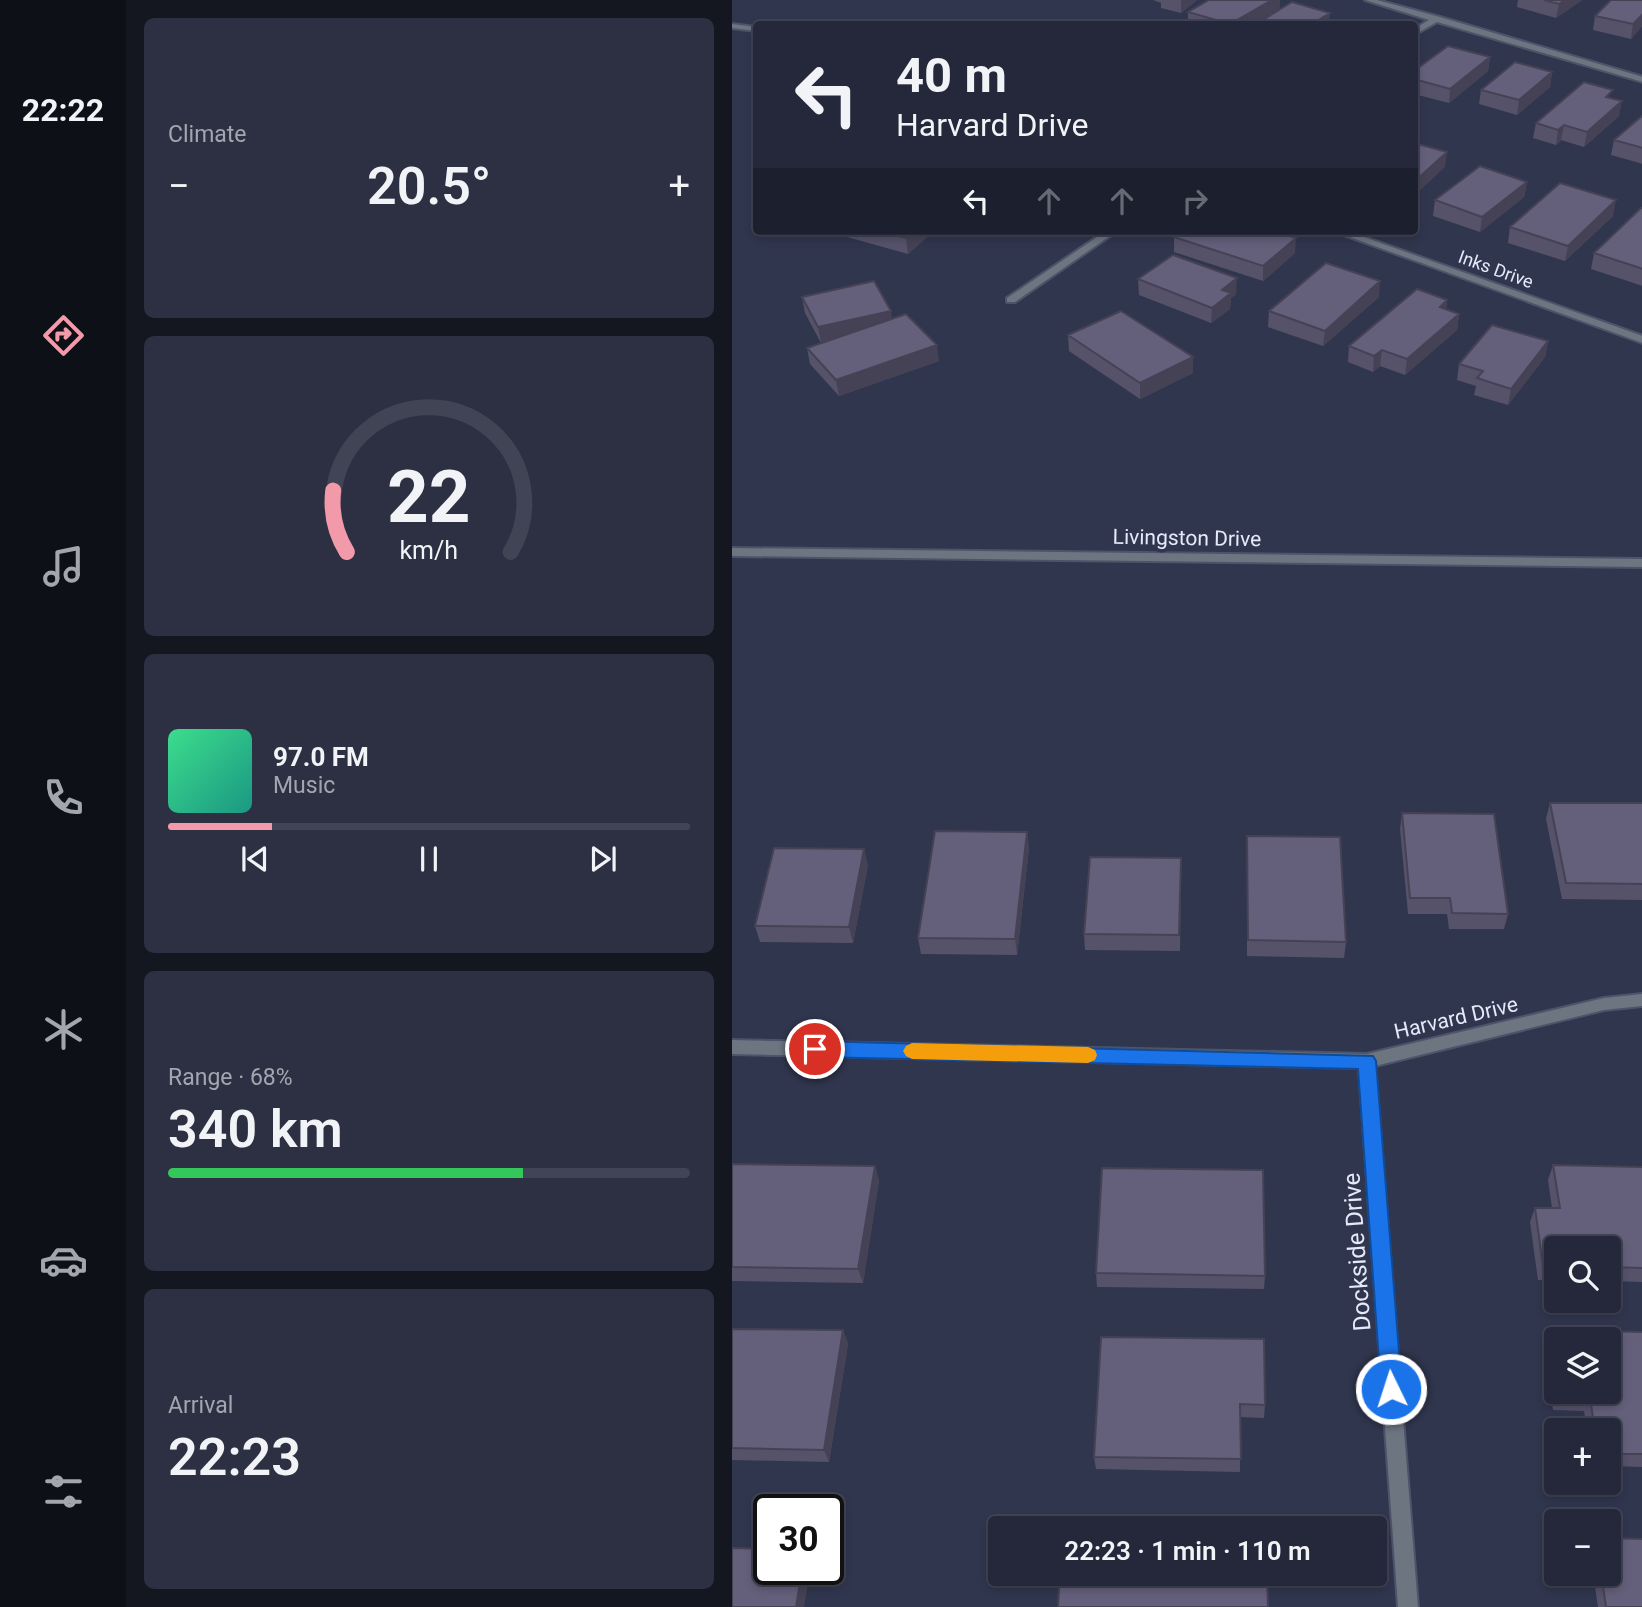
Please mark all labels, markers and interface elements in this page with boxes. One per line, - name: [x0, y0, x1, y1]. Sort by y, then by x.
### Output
- text: 40 m: [896, 47, 1007, 104]
- icon: left: [781, 49, 872, 140]
- text: 22:22: [22, 91, 104, 129]
- text: Harvard Drive: [896, 106, 1088, 144]
- text: Climate: [168, 121, 247, 148]
- text: 20.5°: [367, 156, 491, 217]
- text: −: [168, 164, 190, 208]
- text: +: [668, 164, 690, 208]
- icon: left: [957, 182, 995, 220]
- icon: ahead: [1030, 182, 1068, 220]
- icon: ahead: [1103, 182, 1141, 220]
- icon: right: [1176, 182, 1214, 220]
- street label: Inks Drive: [1456, 246, 1536, 292]
- icon: directions: [39, 311, 88, 360]
- text: 22: [387, 454, 471, 540]
- street label: Livingston Drive: [1113, 525, 1261, 551]
- text: km/h: [400, 535, 458, 564]
- icon: music: [39, 542, 88, 591]
- text: 97.0 FM: [273, 742, 369, 772]
- text: Music: [273, 772, 335, 799]
- icon: phone: [39, 773, 88, 822]
- icon: previous: [236, 840, 274, 878]
- icon: pause: [410, 840, 448, 878]
- icon: next: [584, 840, 622, 878]
- street label: Harvard Drive: [1392, 992, 1520, 1044]
- icon: climate: [39, 1005, 88, 1054]
- pin: [785, 1019, 845, 1079]
- icon: arrive: [796, 1030, 834, 1068]
- text: Range · 68%: [168, 1064, 293, 1091]
- text: 340 km: [168, 1099, 343, 1160]
- street label: Dockside Drive: [1338, 1172, 1376, 1332]
- icon: car: [39, 1236, 88, 1285]
- map controls: [1544, 1236, 1621, 1586]
- button: search: [1544, 1236, 1621, 1313]
- button: layers: [1544, 1327, 1621, 1404]
- position arrow: [1354, 1352, 1428, 1426]
- text: Arrival: [168, 1392, 233, 1419]
- button: +: [1544, 1418, 1621, 1495]
- text: 22:23: [168, 1427, 301, 1488]
- icon: filters: [39, 1467, 88, 1516]
- speed limit sign: 30: [753, 1494, 844, 1585]
- button: −: [1544, 1509, 1621, 1586]
- text: 22:23 · 1 min · 110 m: [1064, 1536, 1311, 1566]

